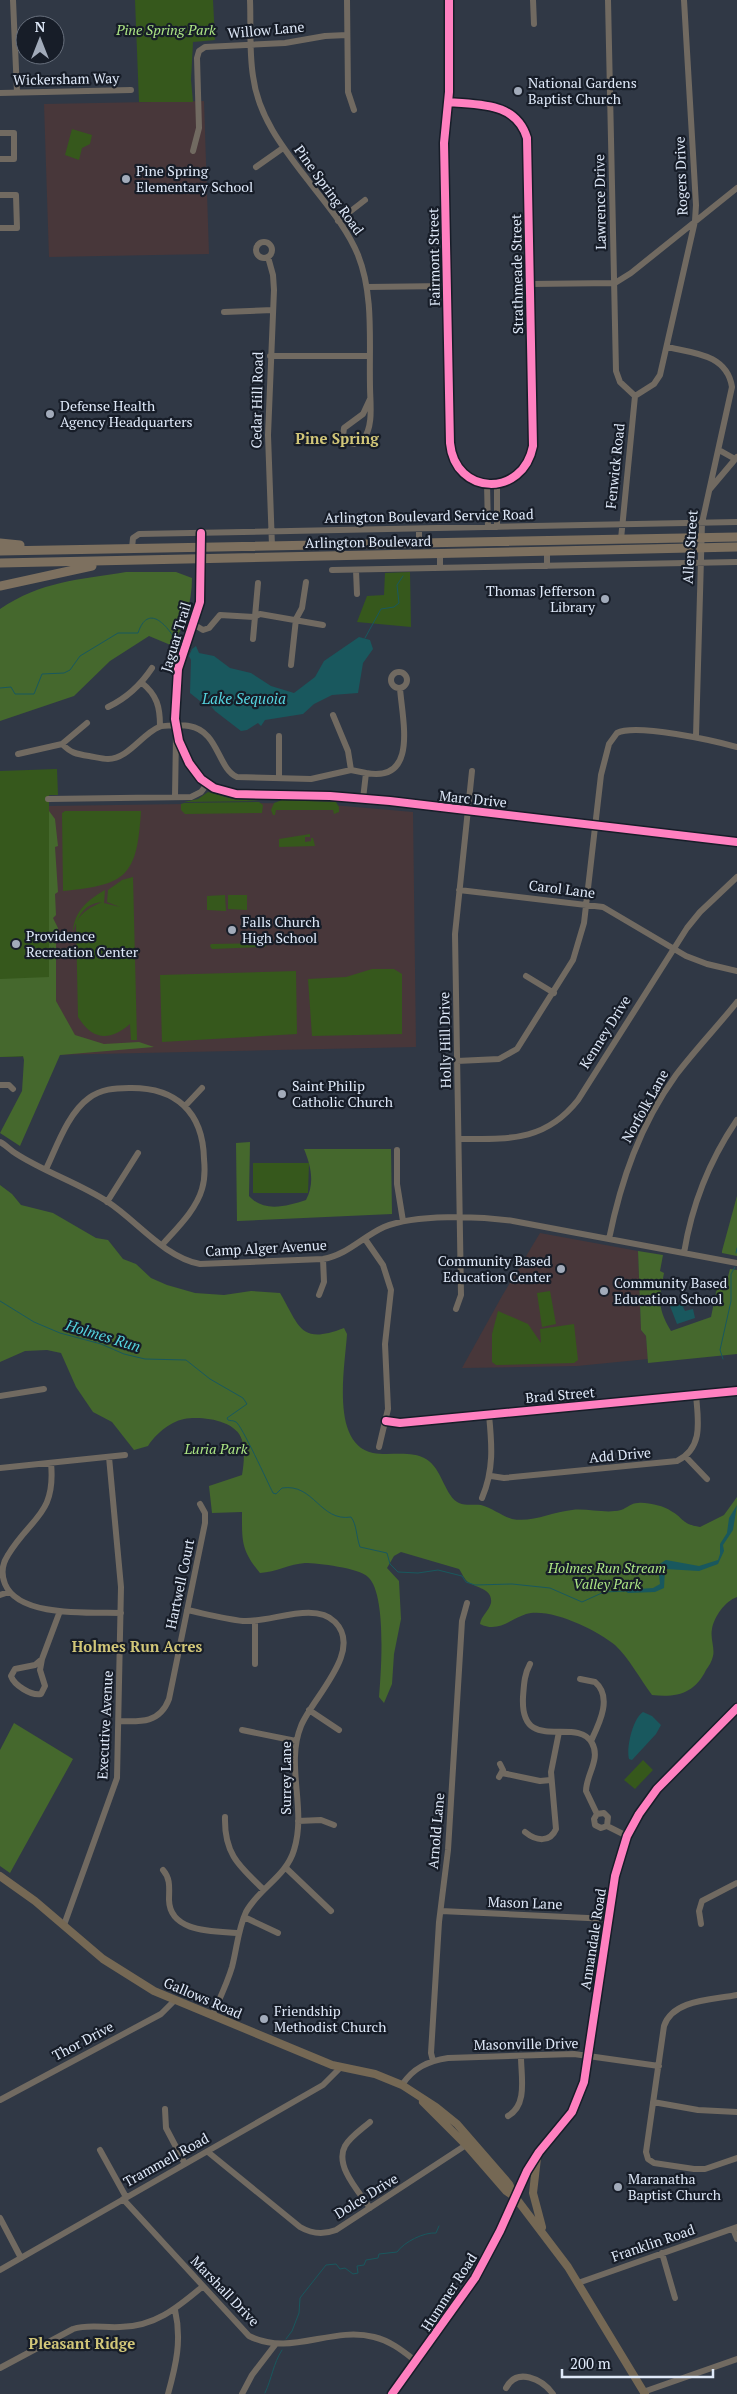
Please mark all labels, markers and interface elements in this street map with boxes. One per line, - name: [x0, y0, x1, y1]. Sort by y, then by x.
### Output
- north arrow: [15, 15, 65, 65]
- text: N: [35, 17, 46, 36]
- street label: Willow Lane: [227, 17, 305, 42]
- park label: Pine Spring Park: [115, 20, 216, 39]
- street label: Wickersham Way: [13, 68, 120, 89]
- place label: National Gardens Baptist Church: [528, 73, 637, 108]
- marker: National Gardens Baptist Church: [512, 85, 524, 97]
- street label: Rogers Drive: [670, 136, 691, 216]
- street label: Pine Spring Road: [290, 141, 369, 239]
- street label: Lawrence Drive: [589, 154, 610, 250]
- place label: Pine Spring Elementary School: [136, 161, 253, 196]
- marker: Pine Spring Elementary School: [120, 173, 132, 185]
- street label: Fairmont Street: [423, 207, 444, 306]
- street label: Strathmeade Street: [506, 213, 527, 334]
- street label: Cedar Hill Road: [246, 351, 267, 449]
- place label: Defense Health Agency Headquarters: [60, 396, 193, 431]
- marker: Defense Health Agency Headquarters: [44, 408, 56, 420]
- street label: Fenwick Road: [601, 422, 628, 510]
- district label: Pine Spring: [295, 428, 379, 448]
- street label: Arlington Boulevard Service Road: [324, 504, 534, 527]
- street label: Allen Street: [677, 509, 702, 585]
- street label: Arlington Boulevard: [305, 531, 432, 552]
- place label: Thomas Jefferson Library: [486, 581, 596, 616]
- marker: Thomas Jefferson Library: [599, 593, 611, 605]
- street label: Jaguar Trail: [156, 600, 195, 674]
- water label: Lake Sequoia: [201, 688, 286, 708]
- street label: Marc Drive: [438, 786, 508, 811]
- street label: Carol Lane: [528, 875, 596, 902]
- place label: Falls Church High School: [242, 912, 320, 947]
- marker: Falls Church High School: [226, 924, 238, 936]
- place label: Providence Recreation Center: [26, 926, 139, 961]
- marker: Providence Recreation Center: [10, 938, 22, 950]
- street label: Holly Hill Drive: [434, 992, 455, 1088]
- street label: Kenney Drive: [575, 992, 635, 1072]
- street label: Norfolk Lane: [617, 1066, 672, 1146]
- place label: Saint Philip Catholic Church: [292, 1076, 393, 1111]
- marker: Saint Philip Catholic Church: [276, 1088, 288, 1100]
- street label: Camp Alger Avenue: [205, 1235, 327, 1260]
- place label: Community Based Education Center: [438, 1251, 552, 1286]
- marker: Community Based Education Center: [555, 1263, 567, 1275]
- place label: Community Based Education School: [614, 1273, 728, 1308]
- marker: Community Based Education School: [598, 1285, 610, 1297]
- water label: Holmes Run: [63, 1314, 143, 1356]
- street label: Brad Street: [524, 1382, 596, 1407]
- park label: Luria Park: [184, 1439, 248, 1458]
- street label: Add Drive: [588, 1442, 652, 1467]
- street label: Hartwell Court: [161, 1536, 199, 1631]
- park label: Holmes Run Stream Valley Park: [547, 1558, 666, 1593]
- district label: Holmes Run Acres: [72, 1636, 202, 1656]
- street label: Executive Avenue: [92, 1670, 117, 1780]
- street label: Surrey Lane: [276, 1741, 295, 1815]
- street label: Arnold Lane: [423, 1792, 448, 1870]
- street label: Annandale Road: [575, 1887, 610, 1991]
- street label: Mason Lane: [487, 1892, 563, 1913]
- street label: Gallows Road: [161, 1972, 246, 2023]
- place label: Friendship Methodist Church: [274, 2001, 386, 2036]
- marker: Friendship Methodist Church: [258, 2013, 270, 2025]
- street label: Thor Drive: [49, 2016, 117, 2065]
- street label: Masonville Drive: [473, 2033, 579, 2054]
- street label: Trammell Road: [120, 2128, 212, 2191]
- street label: Dolce Drive: [330, 2168, 401, 2223]
- place label: Maranatha Baptist Church: [628, 2169, 721, 2204]
- marker: Maranatha Baptist Church: [612, 2181, 624, 2193]
- street label: Franklin Road: [609, 2219, 697, 2266]
- street label: Hummer Road: [416, 2249, 481, 2334]
- street label: Marshall Drive: [187, 2251, 264, 2330]
- district label: Pleasant Ridge: [29, 2333, 135, 2353]
- scale bar: [562, 2346, 713, 2378]
- text: 200 m: [570, 2353, 611, 2373]

